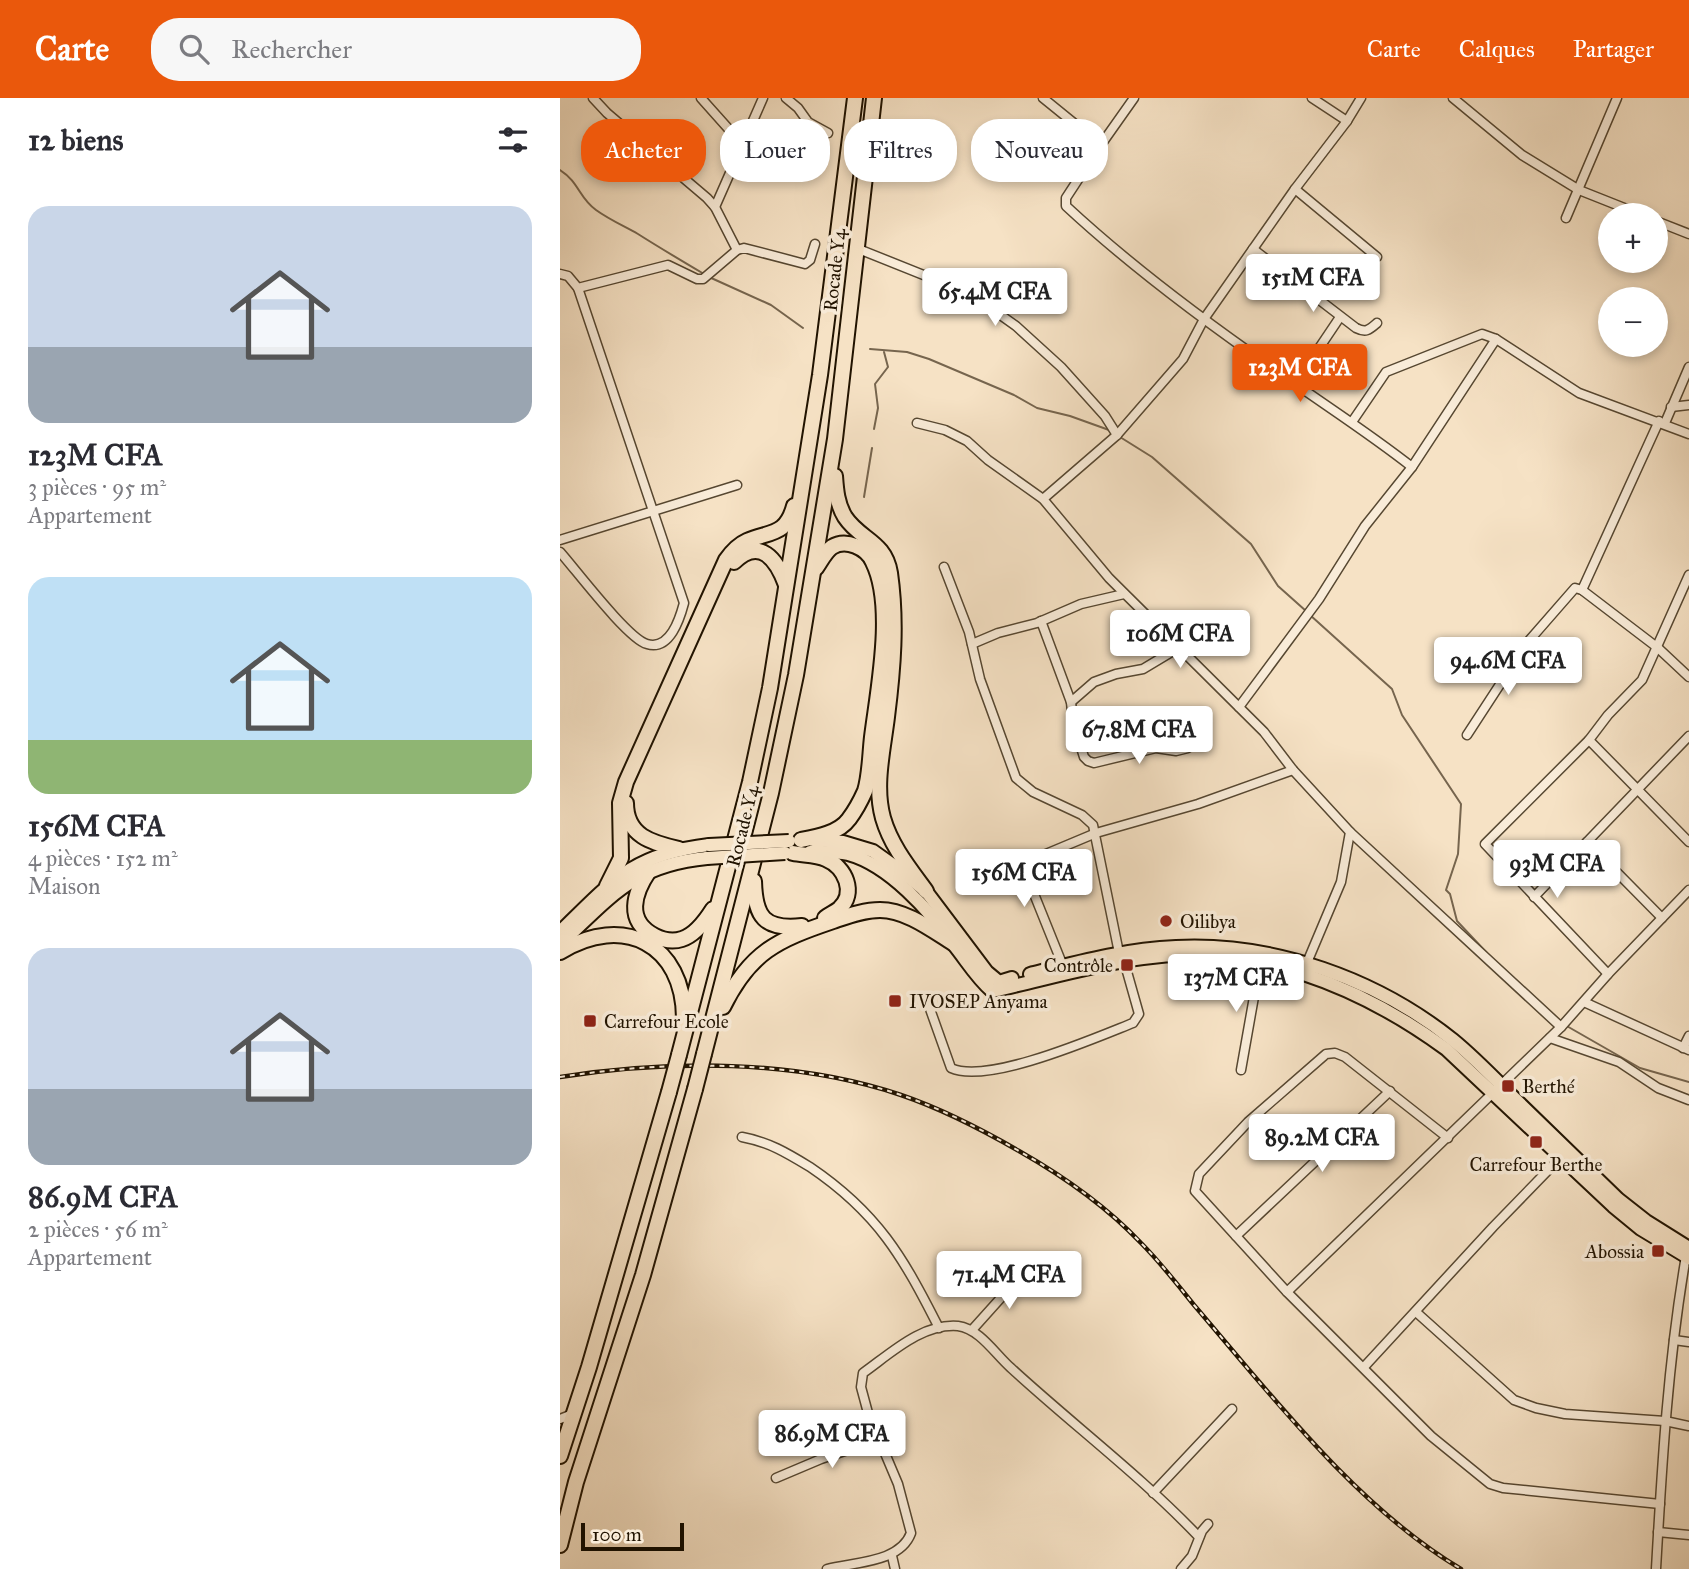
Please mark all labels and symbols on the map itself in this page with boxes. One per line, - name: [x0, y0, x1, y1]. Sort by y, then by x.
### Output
- street label: Rocade Y4: [819, 227, 850, 313]
- pin: 151M CFA: [1241, 254, 1385, 314]
- pin: 65.4M CFA: [915, 268, 1075, 328]
- pin: 123M CFA: [1228, 344, 1372, 404]
- pin: 106M CFA: [1108, 610, 1252, 670]
- pin: 94.6M CFA: [1428, 638, 1588, 697]
- pin: 67.8M CFA: [1059, 706, 1219, 766]
- street label: Rocade Y4: [721, 783, 764, 869]
- pin: 93M CFA: [1492, 840, 1622, 900]
- pin: 156M CFA: [952, 850, 1096, 909]
- place label: Oilibya: [1180, 910, 1237, 933]
- marker: Oilibya: [1158, 913, 1174, 929]
- place label: Contrôle: [1044, 954, 1113, 977]
- pin: 137M CFA: [1164, 954, 1308, 1014]
- marker: Contrôle: [1119, 957, 1135, 973]
- place label: IVOSEP Anyama: [909, 990, 1049, 1013]
- marker: IVOSEP Anyama: [887, 993, 903, 1009]
- place label: Carrefour Ecole: [604, 1010, 729, 1033]
- marker: Carrefour Ecole: [582, 1013, 598, 1029]
- place label: Berthé: [1522, 1075, 1575, 1098]
- marker: Berthé: [1500, 1078, 1516, 1094]
- pin: 89.2M CFA: [1242, 1114, 1402, 1174]
- marker: Carrefour Berthe: [1528, 1134, 1544, 1150]
- place label: Carrefour Berthe: [1469, 1153, 1603, 1176]
- place label: Abossia: [1584, 1240, 1645, 1263]
- marker: Abossia: [1650, 1243, 1666, 1259]
- pin: 71.4M CFA: [929, 1252, 1089, 1311]
- pin: 86.9M CFA: [752, 1410, 912, 1470]
- scale bar: [581, 1520, 684, 1552]

